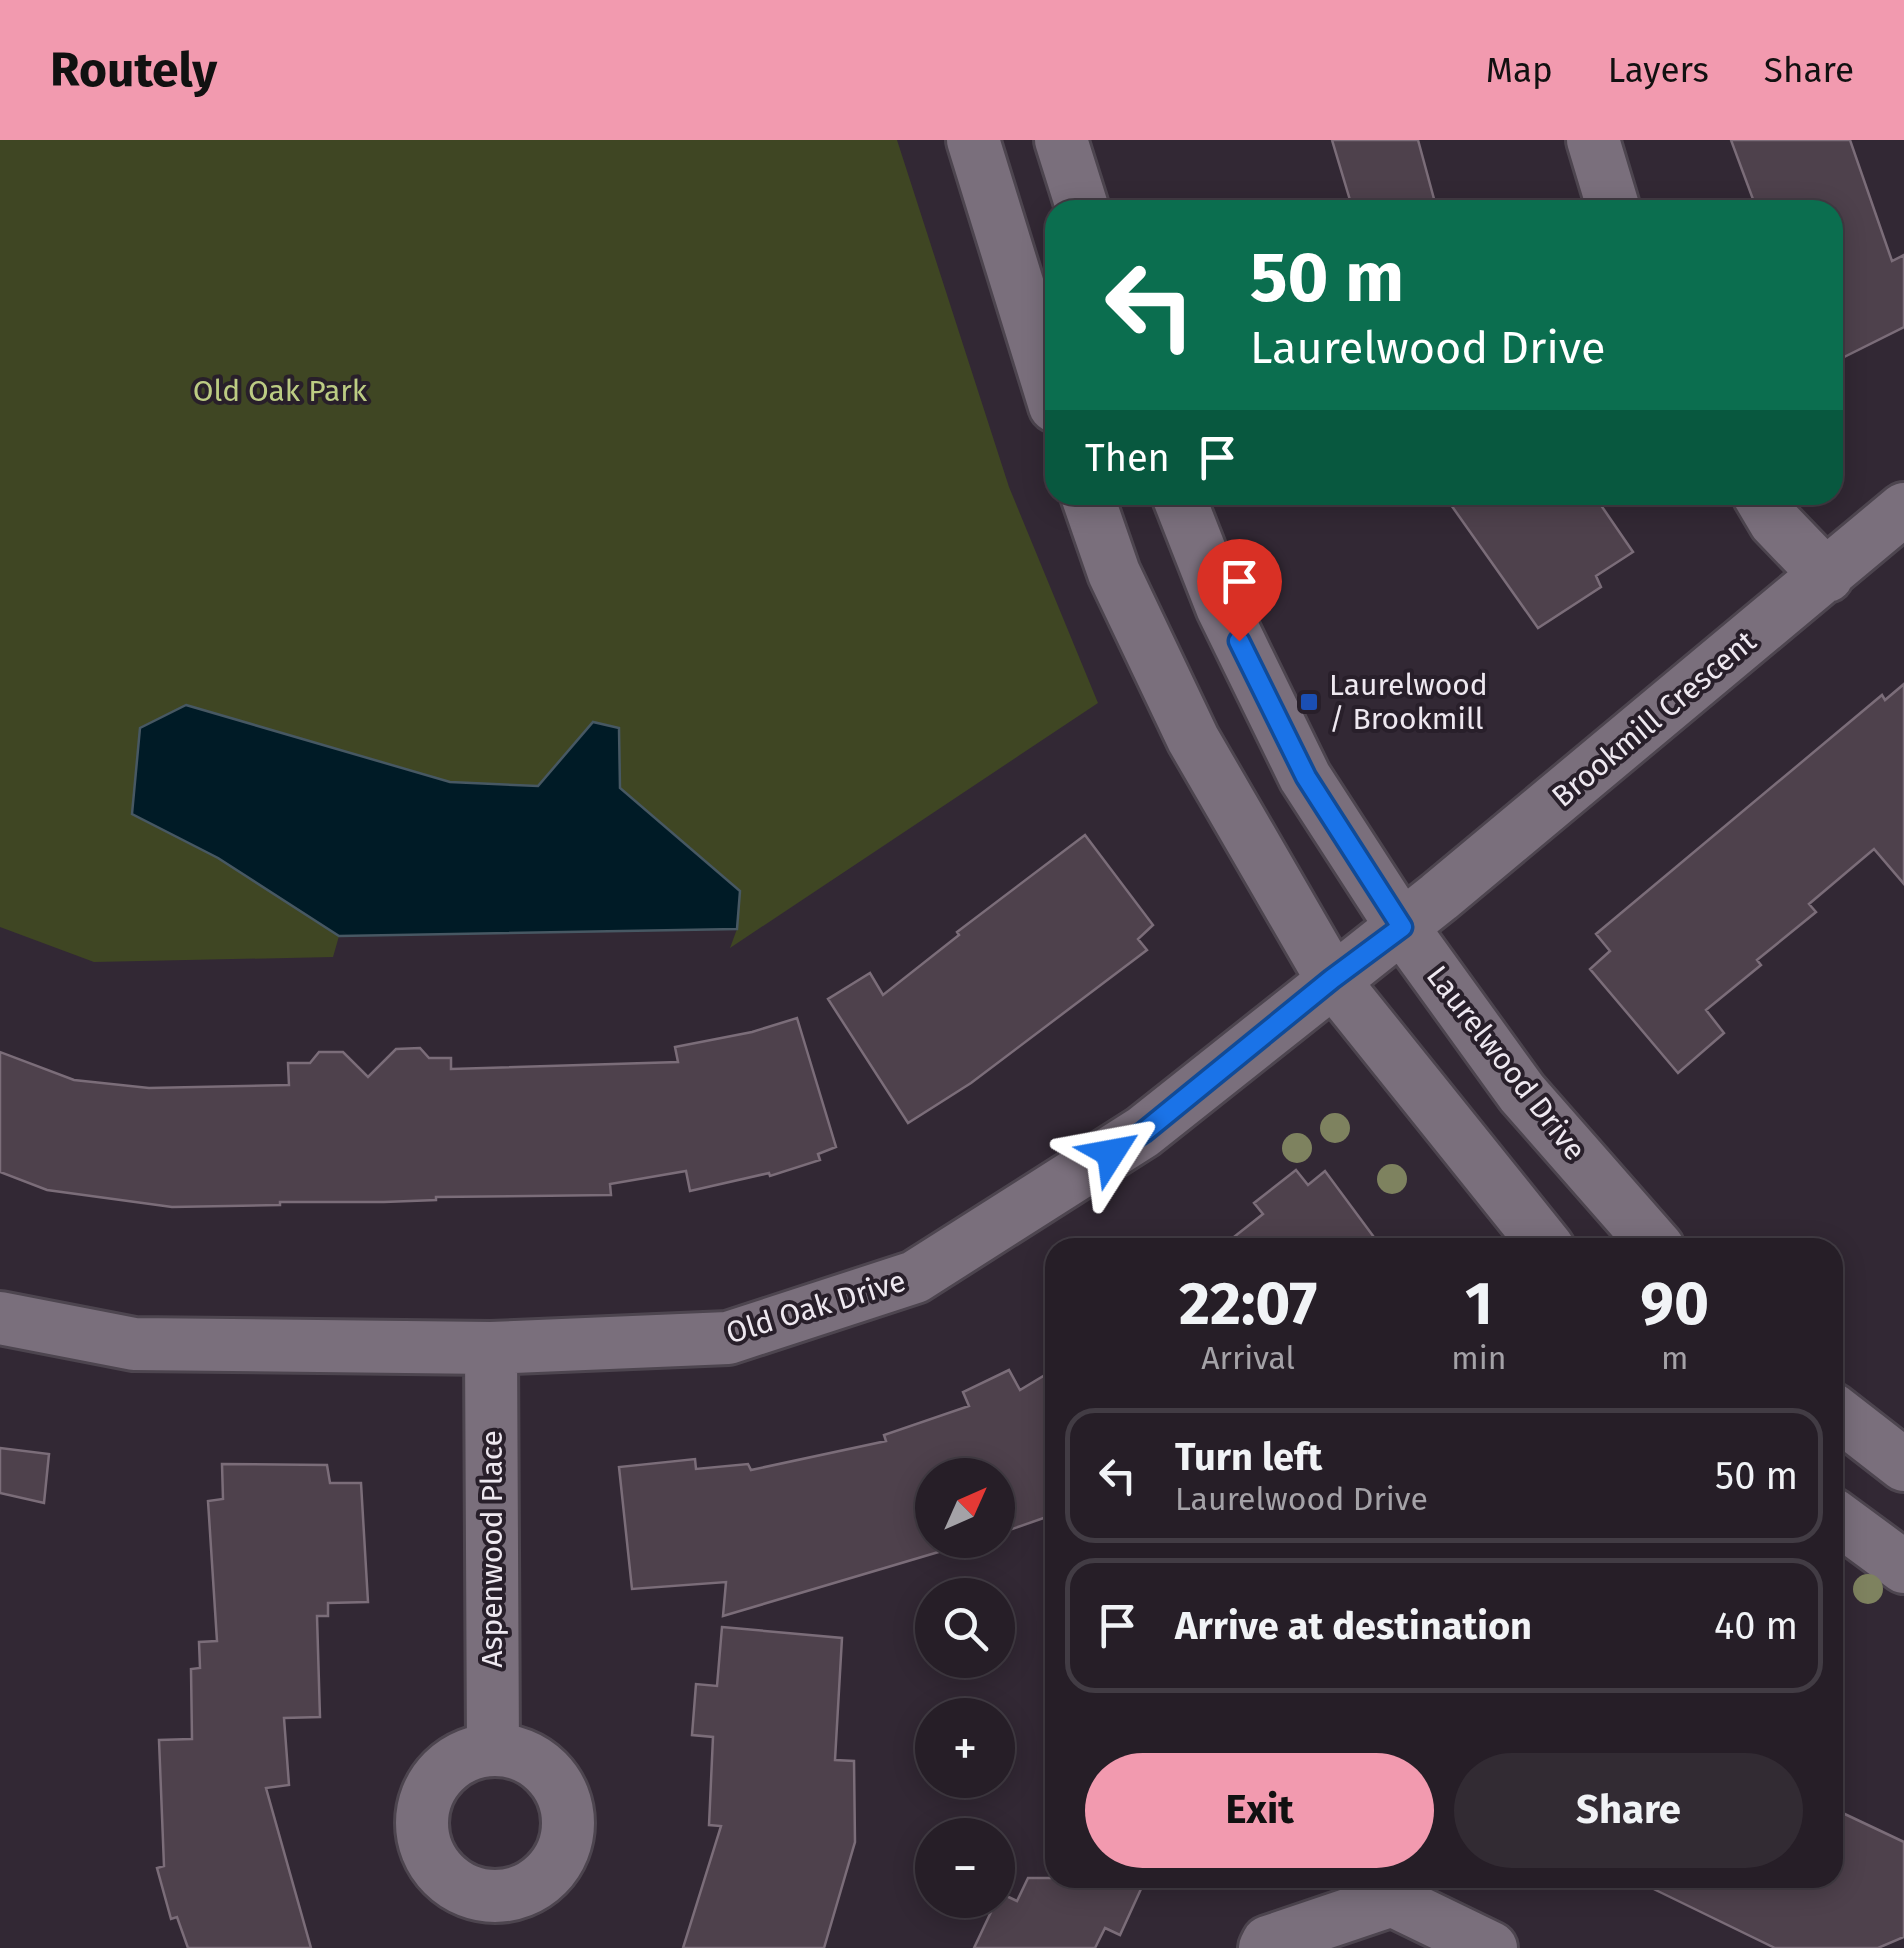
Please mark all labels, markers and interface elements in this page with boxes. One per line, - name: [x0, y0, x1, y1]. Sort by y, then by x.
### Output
- text: Routely: [50, 41, 217, 99]
- text: Map: [1486, 49, 1553, 91]
- text: Layers: [1608, 49, 1709, 91]
- text: Share: [1764, 49, 1854, 91]
- text: 50 m: [1250, 236, 1404, 320]
- icon: left: [1085, 240, 1215, 370]
- text: Laurelwood Drive: [1250, 321, 1606, 375]
- park label: Old Oak Park: [193, 373, 368, 409]
- icon: arrive: [1190, 430, 1245, 485]
- text: Then: [1085, 435, 1170, 481]
- pin: [1197, 539, 1282, 642]
- icon: arrive: [1212, 554, 1267, 609]
- street label: Brookmill Crescent: [1545, 623, 1763, 815]
- place label: Laurelwood / Brookmill: [1329, 667, 1488, 737]
- marker: Laurelwood / Brookmill: [1298, 691, 1320, 713]
- street label: Laurelwood Drive: [1419, 959, 1593, 1167]
- position arrow: [1059, 1101, 1163, 1205]
- street label: Old Oak Drive: [722, 1263, 910, 1351]
- text: 22:07: [1179, 1268, 1317, 1340]
- text: 1: [1465, 1268, 1493, 1340]
- text: 90: [1640, 1268, 1709, 1340]
- text: Arrival: [1201, 1339, 1295, 1377]
- text: min: [1451, 1339, 1506, 1377]
- text: m: [1661, 1339, 1688, 1377]
- street label: Aspenwood Place: [474, 1430, 510, 1668]
- text: Turn left: [1175, 1434, 1322, 1480]
- icon: left: [1090, 1448, 1145, 1503]
- text: 50 m: [1715, 1453, 1798, 1499]
- north arrow: [915, 1458, 1015, 1558]
- map controls: [915, 1458, 1015, 1918]
- text: Laurelwood Drive: [1175, 1480, 1428, 1518]
- button: search: [915, 1578, 1015, 1678]
- icon: arrive: [1090, 1598, 1145, 1653]
- text: Arrive at destination: [1175, 1603, 1532, 1649]
- text: 40 m: [1714, 1603, 1798, 1649]
- button: +: [915, 1698, 1015, 1798]
- button: Exit: [1085, 1753, 1434, 1868]
- button: Share: [1454, 1753, 1803, 1868]
- button: −: [915, 1818, 1015, 1918]

